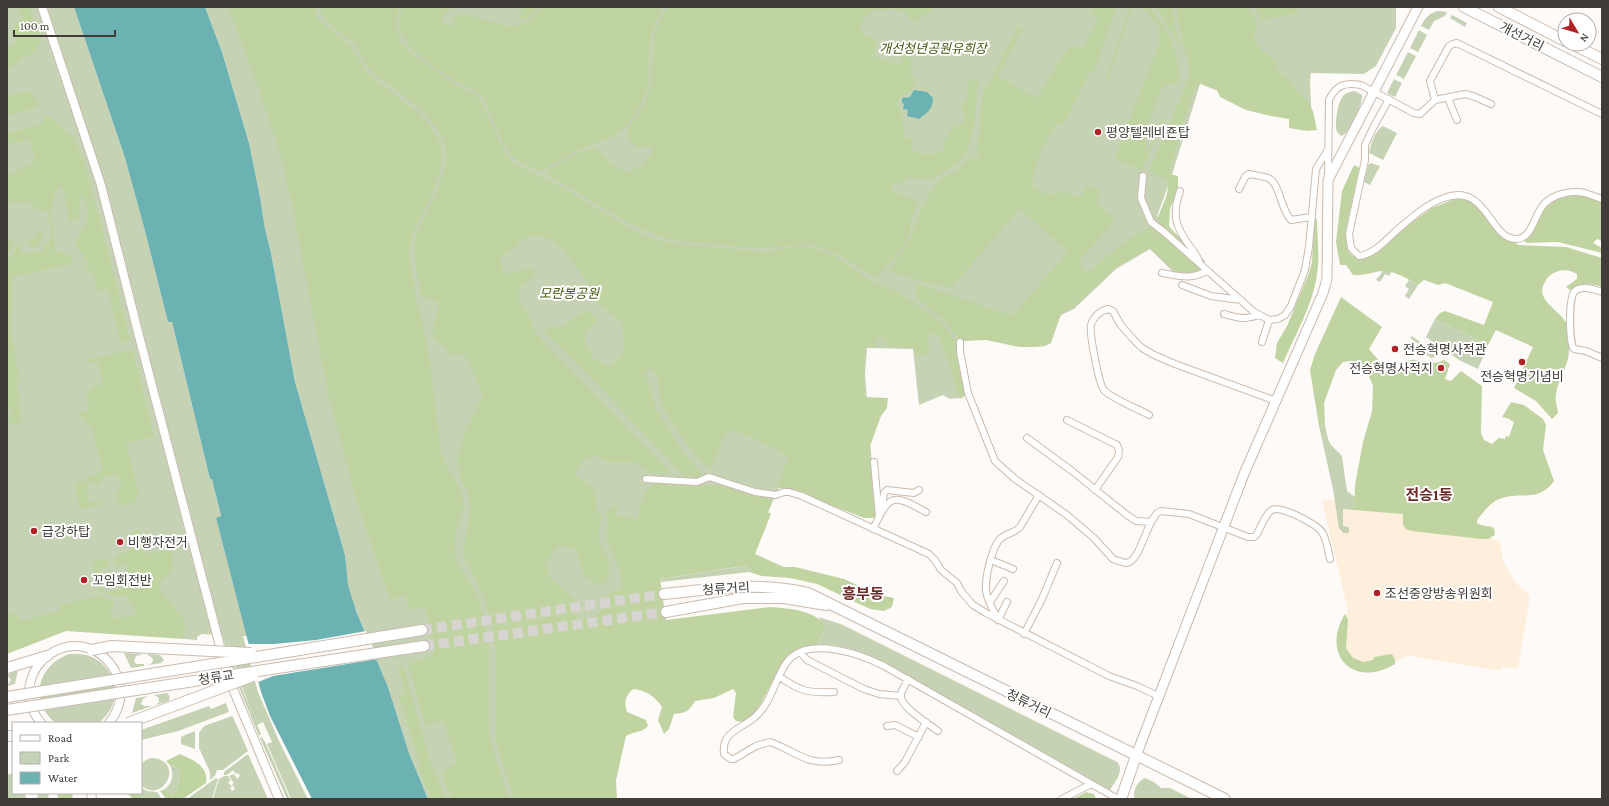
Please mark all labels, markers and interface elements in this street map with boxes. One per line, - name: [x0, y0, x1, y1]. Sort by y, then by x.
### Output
- scale bar: [14, 12, 115, 38]
- north arrow: [1557, 12, 1597, 52]
- text: 100 m: [20, 19, 50, 33]
- street label: 개선거리: [1497, 19, 1546, 54]
- text: N: [1578, 32, 1592, 45]
- park label: 개선청년공원유희장: [879, 41, 989, 56]
- place label: 평양텔레비죤탑: [1106, 125, 1190, 140]
- marker: 평양텔레비죤탑: [1093, 127, 1103, 137]
- park label: 모란봉공원: [539, 286, 600, 301]
- place label: 전승혁명사적관: [1403, 342, 1487, 357]
- marker: 전승혁명사적관: [1390, 344, 1400, 354]
- marker: 전승혁명기념비: [1517, 357, 1527, 367]
- place label: 전승혁명사적지: [1349, 361, 1433, 376]
- marker: 전승혁명사적지: [1436, 363, 1446, 373]
- place label: 전승혁명기념비: [1480, 369, 1564, 384]
- district label: 전승1동: [1405, 487, 1453, 503]
- place label: 급강하탑: [42, 524, 90, 539]
- marker: 급강하탑: [29, 526, 39, 536]
- place label: 비행자전거: [128, 535, 188, 550]
- marker: 비행자전거: [115, 537, 125, 547]
- place label: 꼬임회전반: [92, 573, 152, 588]
- marker: 꼬임회전반: [79, 575, 89, 585]
- street label: 청류거리: [702, 579, 750, 598]
- district label: 흥부동: [842, 586, 884, 602]
- place label: 조선중앙방송위원회: [1385, 586, 1493, 601]
- marker: 조선중앙방송위원회: [1372, 588, 1382, 598]
- street label: 청류교: [197, 667, 235, 688]
- street label: 청류거리: [1004, 686, 1054, 721]
- legend: [12, 722, 142, 794]
- text: Road: [48, 731, 73, 745]
- text: Park: [48, 751, 70, 765]
- text: Water: [48, 771, 78, 785]

